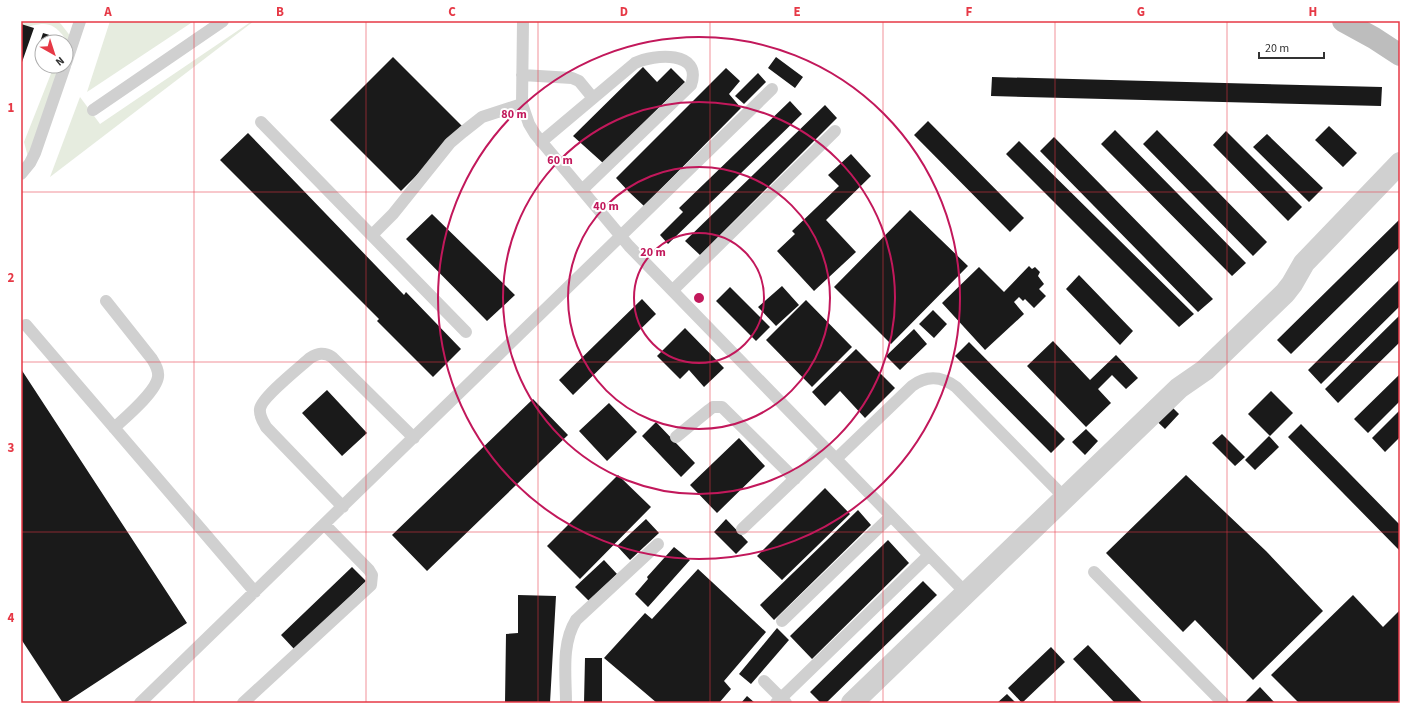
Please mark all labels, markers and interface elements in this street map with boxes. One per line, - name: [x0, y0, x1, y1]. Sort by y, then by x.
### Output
- text: A: [103, 3, 112, 21]
- text: B: [276, 3, 284, 21]
- text: C: [448, 3, 456, 21]
- text: D: [620, 3, 628, 21]
- text: E: [793, 3, 801, 21]
- text: F: [966, 3, 973, 21]
- text: G: [1137, 3, 1145, 21]
- text: H: [1309, 3, 1317, 21]
- north arrow: [34, 34, 74, 74]
- scale bar: [1259, 34, 1324, 60]
- text: 20 m: [1265, 40, 1289, 57]
- text: N: [52, 53, 68, 70]
- text: 1: [8, 99, 15, 117]
- text: 80 m: [501, 106, 527, 123]
- text: 60 m: [547, 152, 573, 169]
- text: 40 m: [593, 198, 619, 215]
- text: 20 m: [640, 244, 666, 261]
- text: 2: [8, 269, 15, 287]
- centre of rings: [692, 291, 706, 305]
- text: 3: [8, 439, 15, 457]
- text: 4: [8, 609, 15, 627]

